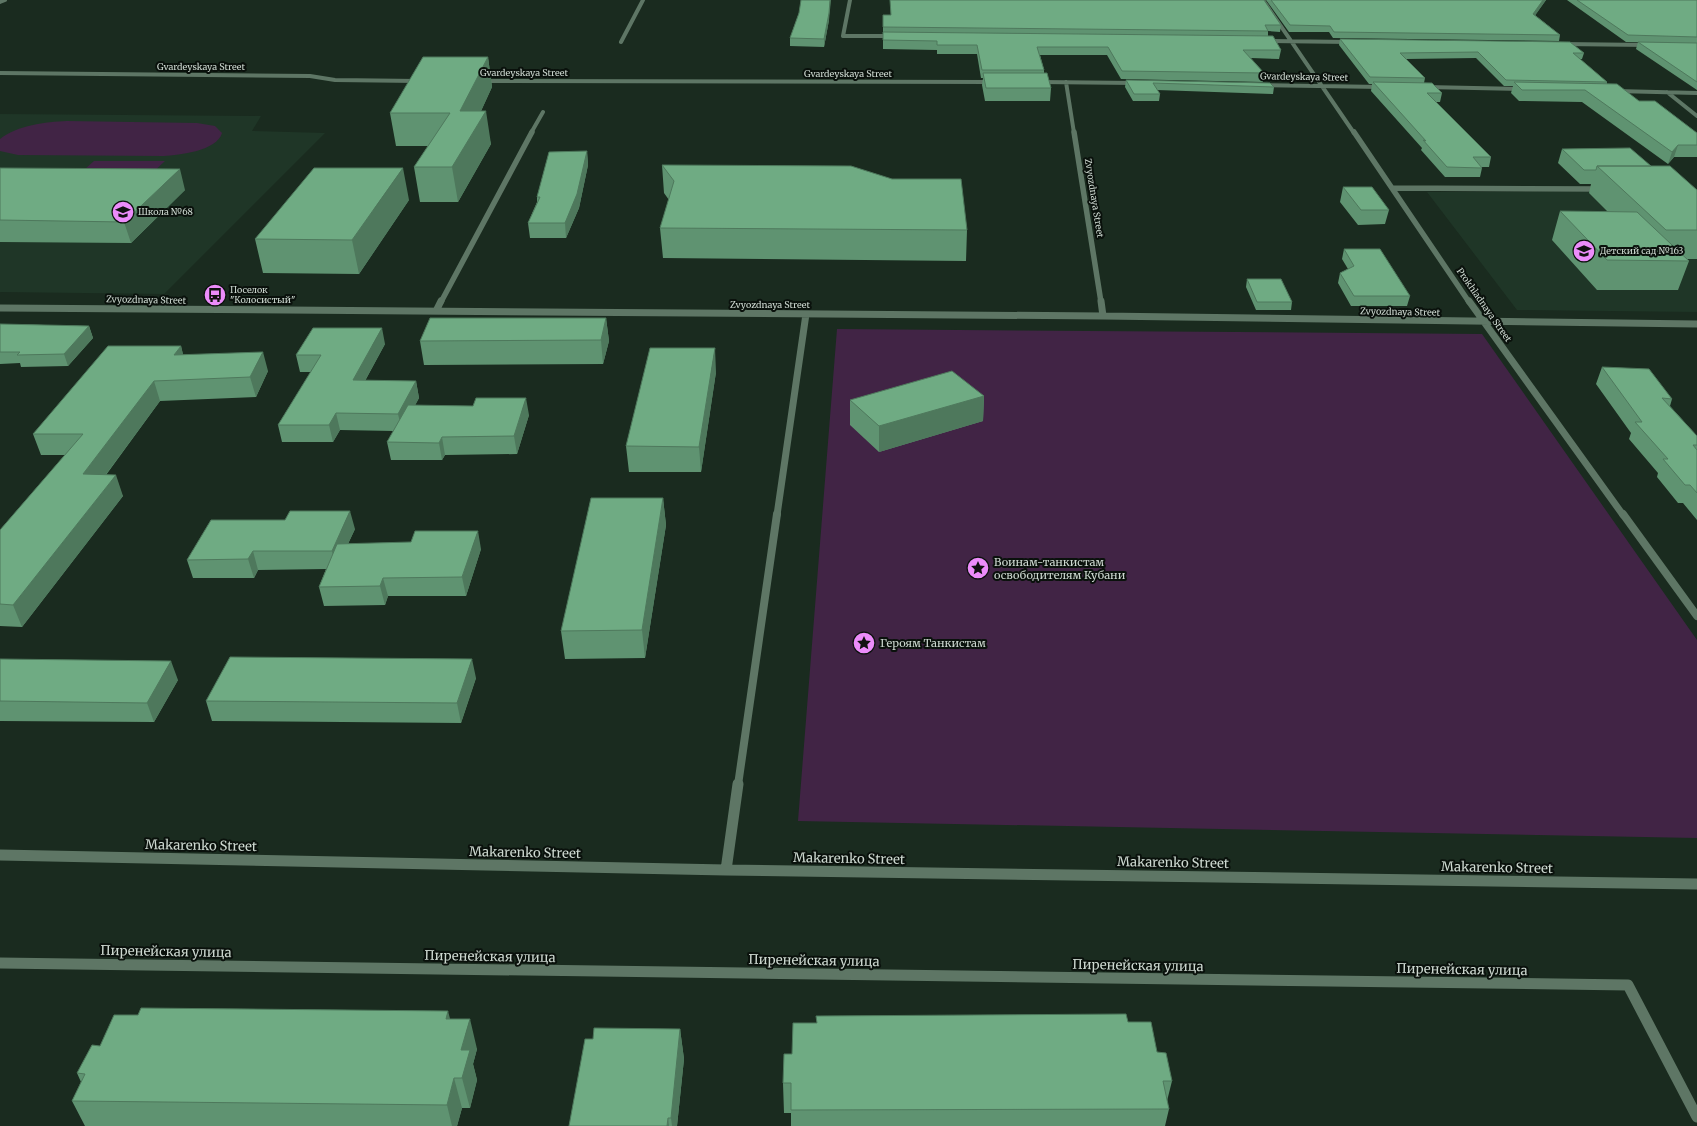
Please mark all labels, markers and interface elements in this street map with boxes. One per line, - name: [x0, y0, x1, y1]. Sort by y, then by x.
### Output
- street label: Gvardeyskaya Street: [157, 61, 245, 72]
- street label: Gvardeyskaya Street: [480, 67, 568, 78]
- street label: Gvardeyskaya Street: [804, 68, 892, 79]
- street label: Gvardeyskaya Street: [1260, 70, 1349, 83]
- street label: Zvyozdnaya Street: [1083, 158, 1106, 239]
- school or university icon: Школа №68: [110, 199, 136, 225]
- place label: Школа №68: [138, 206, 193, 217]
- school or university icon: Детский cад №163: [1571, 238, 1597, 264]
- place label: Детский cад №163: [1600, 245, 1684, 256]
- street label: Prokhladnaya Street: [1455, 266, 1514, 344]
- bus stop icon: Поселок "Колосистый": [202, 282, 228, 308]
- place label: Поселок "Колосистый": [230, 284, 295, 305]
- street label: Zvyozdnaya Street: [106, 293, 187, 306]
- street label: Zvyozdnaya Street: [730, 299, 811, 310]
- street label: Zvyozdnaya Street: [1360, 305, 1441, 318]
- place icon: Воинам-танкистам освободителям Кубани: [965, 555, 991, 581]
- place label: Воинам-танкистам освободителям Кубани: [994, 555, 1126, 582]
- place icon: Героям Танкистам: [851, 630, 877, 656]
- place label: Героям Танкистам: [880, 636, 986, 650]
- street label: Makarenko Street: [145, 836, 257, 855]
- street label: Makarenko Street: [469, 843, 581, 862]
- street label: Makarenko Street: [793, 849, 905, 868]
- street label: Makarenko Street: [1117, 853, 1229, 872]
- street label: Makarenko Street: [1441, 858, 1553, 877]
- street label: Пиренейская улица: [100, 942, 232, 961]
- street label: Пиренейская улица: [424, 947, 556, 966]
- street label: Пиренейская улица: [748, 951, 880, 970]
- street label: Пиренейская улица: [1072, 956, 1204, 975]
- street label: Пиренейская улица: [1396, 960, 1528, 979]

